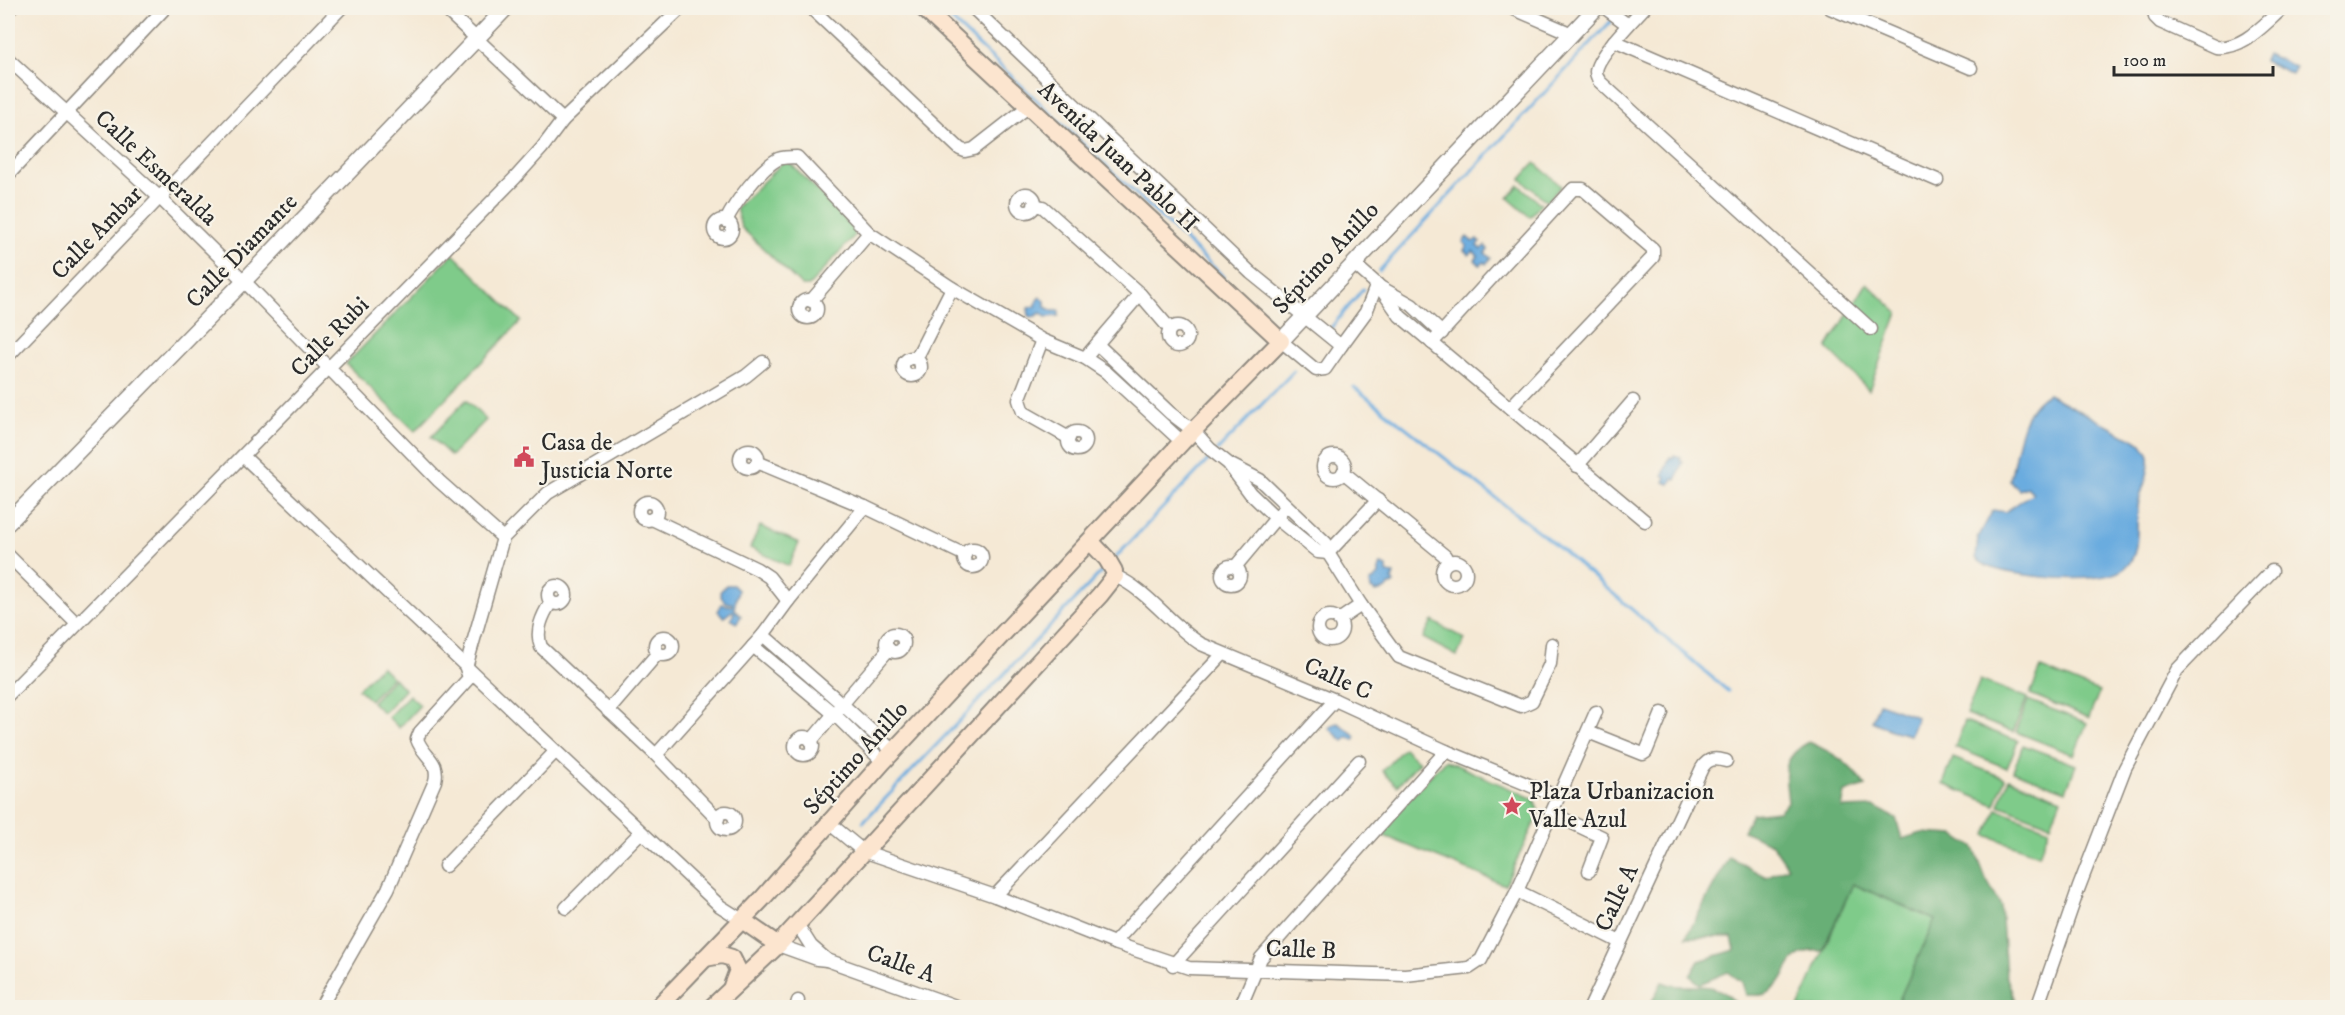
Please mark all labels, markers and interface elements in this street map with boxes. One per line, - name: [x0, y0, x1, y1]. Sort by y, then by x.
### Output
- scale bar: [2114, 39, 2273, 77]
- text: 100 m: [2123, 50, 2166, 72]
- street label: Avenida Juan Pablo II: [1031, 75, 1205, 239]
- street label: Calle Esmeralda: [88, 103, 224, 233]
- street label: Calle Ambar: [45, 180, 149, 286]
- street label: Calle Diamante: [180, 187, 304, 315]
- street label: Séptimo Anillo: [1266, 195, 1386, 321]
- street label: Calle Rubi: [284, 290, 376, 384]
- place label: Casa de Justicia Norte: [539, 428, 673, 486]
- public building icon: Casa de Justicia Norte: [512, 445, 536, 469]
- street label: Calle C: [1299, 651, 1377, 707]
- street label: Séptimo Anillo: [797, 695, 915, 821]
- place label: Plaza Urbanizacion Valle Azul: [1528, 777, 1715, 835]
- place icon: Plaza Urbanizacion Valle Azul: [1500, 794, 1524, 818]
- street label: Calle A: [1588, 859, 1646, 936]
- street label: Calle B: [1265, 934, 1337, 966]
- street label: Calle A: [863, 938, 940, 990]

